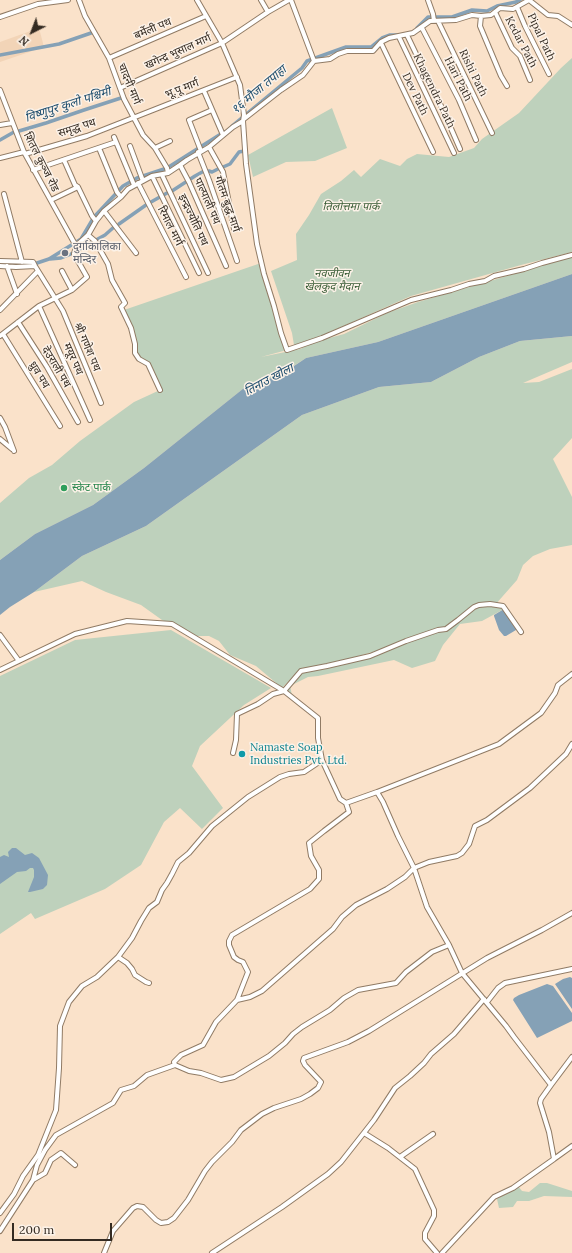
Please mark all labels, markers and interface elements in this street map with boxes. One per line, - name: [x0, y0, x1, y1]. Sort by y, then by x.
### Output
- street label: Pipal Path: [524, 11, 558, 63]
- north arrow: [12, 12, 52, 52]
- street label: Kedar Path: [502, 14, 540, 70]
- street label: बर्मेली पथ: [132, 15, 174, 43]
- street label: खगेन्द्र भुसाल मार्ग: [143, 31, 213, 73]
- text: N: [16, 33, 32, 49]
- street label: Rishi Path: [456, 47, 490, 99]
- street label: Khagendra Path: [410, 52, 458, 130]
- street label: Hari Path: [441, 55, 475, 103]
- street label: चादनी मार्ग: [114, 62, 144, 106]
- water label: १६ मौजा तपाहा: [229, 63, 289, 117]
- street label: Dev Path: [399, 71, 431, 117]
- street label: भू.पू मार्ग: [163, 77, 201, 101]
- water label: विष्णुपुर कुलो पश्चिमी: [23, 84, 113, 126]
- street label: समृद्ध पथ: [56, 116, 98, 140]
- street label: शितल कुञ्ज रोड: [20, 130, 62, 194]
- street label: गौतम बुद्ध मार्ग: [211, 174, 243, 234]
- street label: पाल्पाली पथ: [191, 176, 223, 226]
- street label: इन्द्रज्योति पथ: [175, 192, 211, 248]
- park label: तिलोत्तमा पार्क: [323, 200, 379, 214]
- street label: रिमाल मार्ग: [154, 204, 186, 248]
- place label: दुर्गाकालिका मन्दिर: [73, 240, 121, 266]
- marker: दुर्गाकालिका मन्दिर: [60, 248, 70, 258]
- park label: नवजीवन खेलकुद मैदान: [304, 267, 360, 293]
- street label: श्री गणेश पथ: [71, 321, 103, 373]
- street label: मयूर पथ: [60, 341, 86, 377]
- street label: देउराली पथ: [39, 344, 73, 390]
- street label: ध्रुव पथ: [26, 359, 52, 391]
- water label: तिनाउ खोला: [242, 361, 296, 399]
- place label: स्केट पार्क: [72, 481, 111, 495]
- marker: स्केट पार्क: [59, 483, 69, 493]
- place label: Namaste Soap Industries Pvt. Ltd.: [250, 741, 347, 767]
- marker: Namaste Soap Industries Pvt. Ltd.: [237, 749, 247, 759]
- scale bar: [14, 1215, 114, 1241]
- text: 200 m: [19, 1222, 54, 1237]

